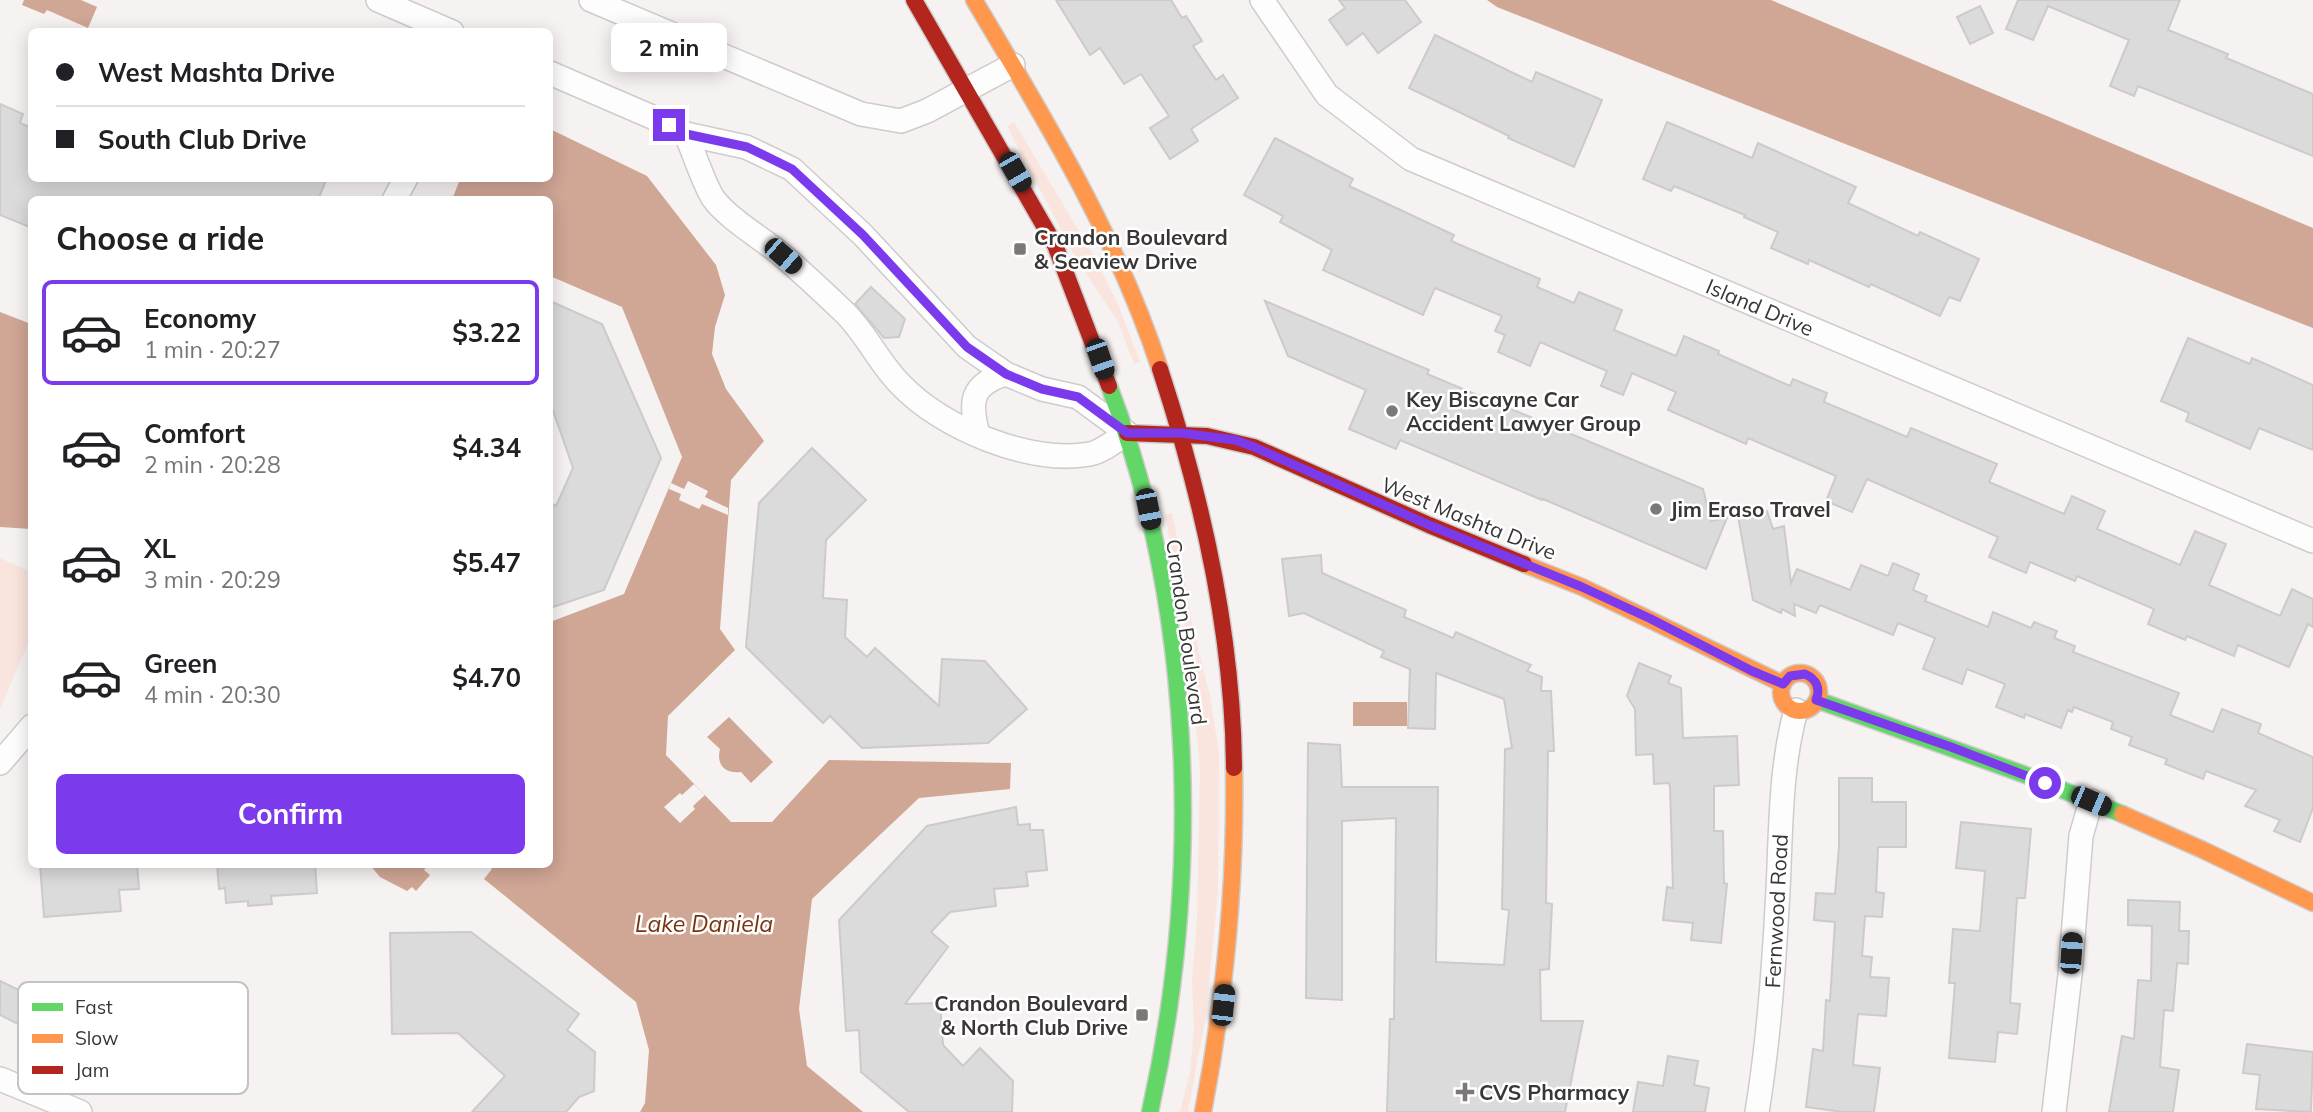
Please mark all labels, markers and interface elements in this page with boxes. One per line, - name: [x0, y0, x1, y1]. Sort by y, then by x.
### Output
- callout: 2 min: [611, 24, 727, 72]
- text: 2 min: [639, 33, 699, 62]
- text: West Mashta Drive: [98, 56, 335, 89]
- route end: [653, 109, 685, 141]
- text: South Club Drive: [98, 123, 307, 156]
- car: [996, 149, 1035, 195]
- text: Choose a ride: [56, 218, 264, 258]
- place label: Crandon Boulevard & Seaview Drive: [1034, 224, 1228, 274]
- car: [761, 234, 806, 278]
- marker: Crandon Boulevard & Seaview Drive: [1012, 241, 1028, 257]
- street label: Island Drive: [1702, 273, 1818, 341]
- icon: car: [60, 301, 123, 364]
- text: Economy: [144, 302, 256, 335]
- text: $3.22: [452, 316, 521, 349]
- text: 1 min · 20:27: [144, 335, 281, 364]
- car: [1084, 336, 1117, 382]
- place label: Key Biscayne Car Accident Lawyer Group: [1406, 386, 1641, 436]
- marker: Key Biscayne Car Accident Lawyer Group: [1384, 403, 1400, 419]
- icon: car: [60, 416, 123, 479]
- text: Comfort: [144, 417, 245, 450]
- text: $4.34: [452, 431, 521, 464]
- text: 2 min · 20:28: [144, 450, 281, 479]
- street label: West Mashta Drive: [1378, 471, 1560, 565]
- car: [1134, 486, 1163, 532]
- place label: Jim Eraso Travel: [1670, 496, 1831, 522]
- marker: Jim Eraso Travel: [1648, 501, 1664, 517]
- icon: car: [60, 531, 123, 594]
- text: XL: [144, 532, 176, 565]
- street label: Crandon Boulevard: [1161, 537, 1213, 727]
- text: $5.47: [452, 546, 521, 579]
- text: 3 min · 20:29: [144, 565, 281, 594]
- icon: car: [60, 646, 123, 709]
- text: Green: [144, 647, 217, 680]
- text: $4.70: [452, 661, 521, 694]
- text: 4 min · 20:30: [144, 680, 281, 709]
- route start: [2029, 767, 2061, 799]
- button: Confirm: [56, 774, 525, 854]
- car: [2068, 783, 2115, 819]
- street label: Fernwood Road: [1759, 833, 1793, 989]
- water label: Lake Daniela: [635, 909, 773, 938]
- car: [2060, 931, 2083, 975]
- legend: [18, 982, 248, 1094]
- car: [1211, 983, 1236, 1027]
- place label: Crandon Boulevard & North Club Drive: [934, 990, 1128, 1040]
- text: Fast: [75, 995, 113, 1019]
- marker: Crandon Boulevard & North Club Drive: [1134, 1007, 1150, 1023]
- text: Slow: [75, 1026, 119, 1050]
- text: Jam: [75, 1058, 109, 1082]
- place label: CVS Pharmacy: [1479, 1079, 1630, 1105]
- marker: CVS Pharmacy: [1457, 1084, 1473, 1100]

